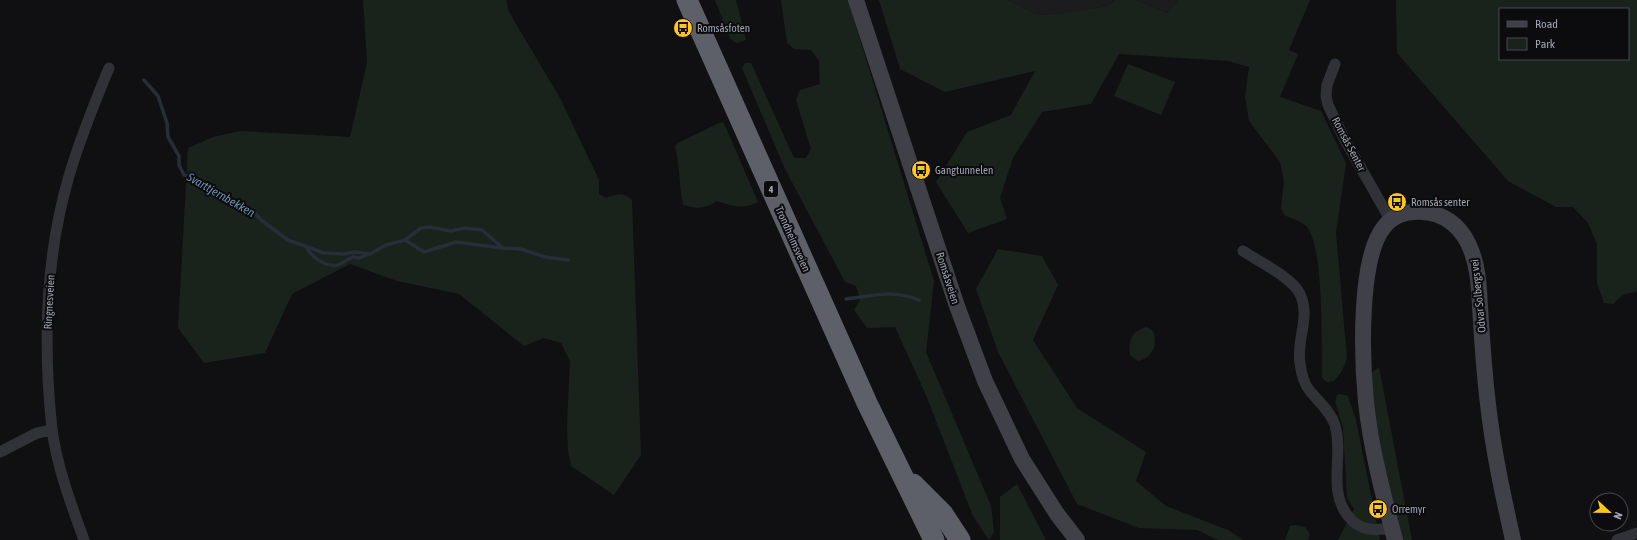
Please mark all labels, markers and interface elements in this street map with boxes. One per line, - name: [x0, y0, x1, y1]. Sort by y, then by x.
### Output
- legend: [1499, 8, 1629, 60]
- bus stop icon: Romsåsfoten: [672, 17, 694, 39]
- text: Road: [1535, 17, 1558, 31]
- place label: Romsåsfoten: [697, 22, 750, 34]
- text: Park: [1535, 37, 1556, 51]
- street label: Romsås Senter: [1330, 115, 1369, 174]
- bus stop icon: Gangtunnelen: [910, 159, 932, 181]
- place label: Gangtunnelen: [935, 164, 993, 176]
- water label: Svarttjernbekken: [184, 169, 258, 220]
- road number: 4: [764, 181, 778, 197]
- bus stop icon: Romsås senter: [1386, 191, 1408, 213]
- place label: Romsås senter: [1411, 196, 1470, 208]
- street label: Trondheimsveien: [773, 205, 813, 273]
- street label: Romsåsveien: [934, 251, 962, 305]
- street label: Odvar Solbergs vei: [1468, 259, 1488, 333]
- street label: Ringnesveien: [42, 274, 56, 330]
- north arrow: [1589, 492, 1629, 532]
- bus stop icon: Orremyr: [1367, 498, 1389, 520]
- place label: Orremyr: [1392, 503, 1426, 515]
- text: N: [1611, 510, 1625, 521]

